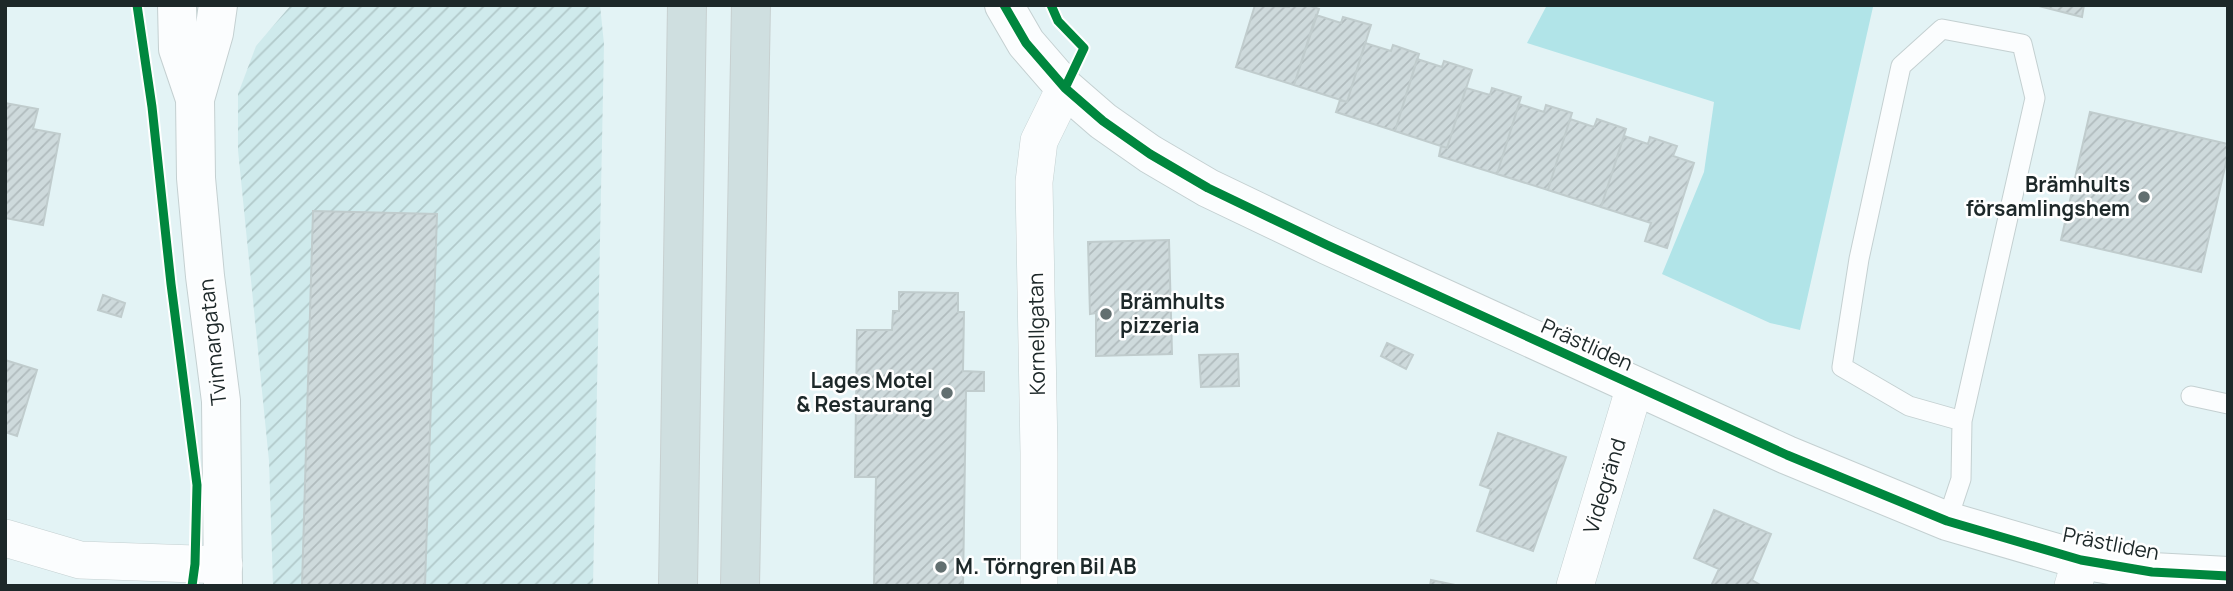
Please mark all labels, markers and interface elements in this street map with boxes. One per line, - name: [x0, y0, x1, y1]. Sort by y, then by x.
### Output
- place label: Brämhults församlingshem: [1966, 170, 2130, 222]
- marker: Brämhults församlingshem: [2136, 189, 2152, 205]
- street label: Kornellgatan: [1021, 272, 1051, 396]
- street label: Tvinnargatan: [191, 277, 233, 407]
- place label: Brämhults pizzeria: [1120, 287, 1225, 339]
- marker: Brämhults pizzeria: [1098, 306, 1114, 322]
- street label: Prästliden: [1537, 311, 1638, 377]
- place label: Lages Motel & Restaurang: [796, 366, 933, 418]
- marker: Lages Motel & Restaurang: [939, 385, 955, 401]
- street label: Videgränd: [1576, 435, 1632, 537]
- street label: Prästliden: [2061, 520, 2162, 566]
- place label: M. Törngren Bil AB: [955, 552, 1136, 580]
- marker: M. Törngren Bil AB: [933, 559, 949, 575]

